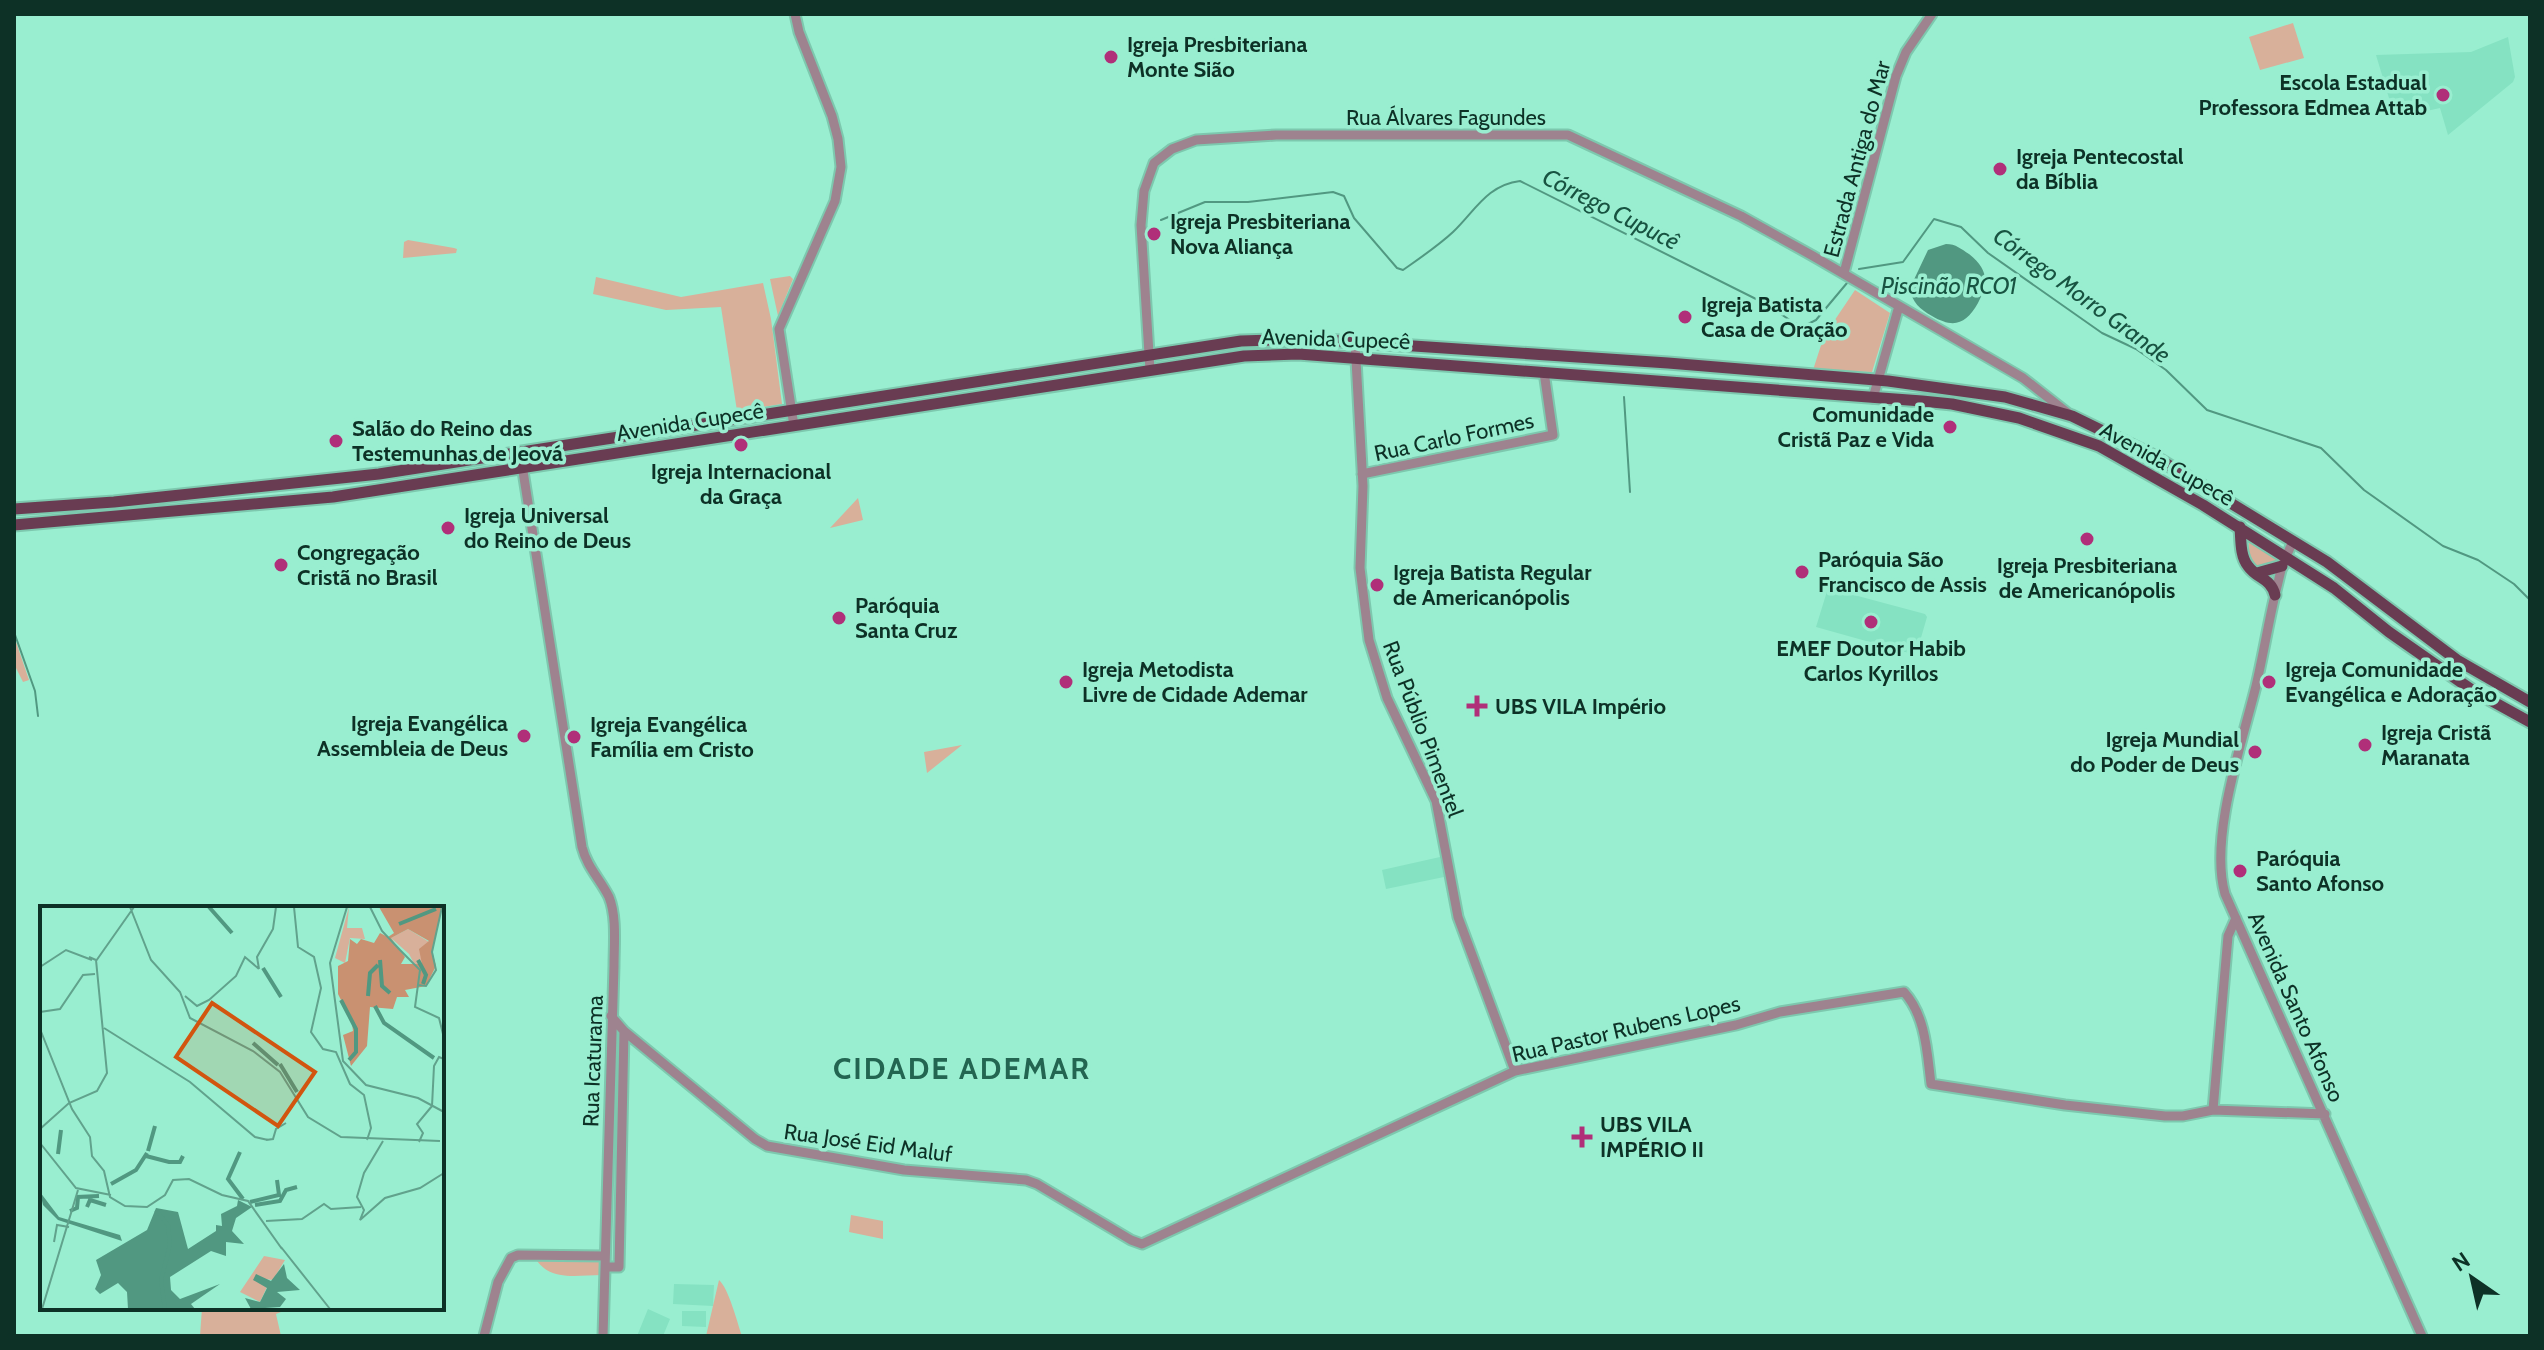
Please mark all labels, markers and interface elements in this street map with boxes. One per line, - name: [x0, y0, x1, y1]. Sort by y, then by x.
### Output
- place label: Igreja Presbiteriana Monte Sião: [1127, 31, 1307, 83]
- marker: Igreja Presbiteriana Monte Sião: [1102, 48, 1120, 66]
- street label: Estrada Antiga do Mar: [1818, 58, 1896, 260]
- place label: Escola Estadual Professora Edmea Attab: [2199, 69, 2427, 121]
- marker: Escola Estadual Professora Edmea Attab: [2434, 86, 2452, 104]
- street label: Rua Álvares Fagundes: [1346, 104, 1546, 131]
- place label: Igreja Pentecostal da Bíblia: [2016, 143, 2184, 195]
- marker: Igreja Pentecostal da Bíblia: [1991, 160, 2009, 178]
- water label: Córrego Cupucê: [1538, 162, 1684, 256]
- place label: Igreja Presbiteriana Nova Aliança: [1170, 208, 1350, 260]
- water label: Córrego Morro Grande: [1988, 221, 2176, 369]
- marker: Igreja Presbiteriana Nova Aliança: [1145, 225, 1163, 243]
- water label: Piscinão RCO1: [1881, 271, 2017, 300]
- place label: Igreja Batista Casa de Oração: [1701, 291, 1848, 343]
- marker: Igreja Batista Casa de Oração: [1676, 308, 1694, 326]
- street label: Avenida Cupecê: [1261, 323, 1411, 355]
- street label: Avenida Cupecê: [614, 397, 766, 447]
- place label: Comunidade Cristã Paz e Vida: [1778, 401, 1934, 453]
- street label: Rua Carlo Formes: [1372, 407, 1536, 467]
- place label: Salão do Reino das Testemunhas de Jeová: [352, 415, 563, 467]
- street label: Avenida Cupecê: [2095, 416, 2239, 512]
- marker: Comunidade Cristã Paz e Vida: [1941, 418, 1959, 436]
- marker: Salão do Reino das Testemunhas de Jeová: [327, 432, 345, 450]
- marker: Igreja Internacional da Graça: [732, 436, 750, 454]
- place label: Igreja Internacional da Graça: [651, 458, 831, 510]
- place label: Igreja Universal do Reino de Deus: [464, 502, 631, 554]
- marker: Igreja Universal do Reino de Deus: [439, 519, 457, 537]
- marker: Igreja Presbiteriana de Americanópolis: [2078, 530, 2096, 548]
- place label: Congregação Cristã no Brasil: [297, 539, 438, 591]
- place label: Paróquia São Francisco de Assis: [1818, 546, 1987, 598]
- place label: Igreja Presbiteriana de Americanópolis: [1997, 552, 2177, 604]
- marker: Congregação Cristã no Brasil: [272, 556, 290, 574]
- place label: Igreja Batista Regular de Americanópolis: [1393, 559, 1592, 611]
- marker: Paróquia São Francisco de Assis: [1793, 563, 1811, 581]
- marker: Igreja Batista Regular de Americanópolis: [1368, 576, 1386, 594]
- place label: Paróquia Santa Cruz: [855, 592, 958, 644]
- marker: Paróquia Santa Cruz: [830, 609, 848, 627]
- marker: EMEF Doutor Habib Carlos Kyrillos: [1862, 613, 1880, 631]
- place label: EMEF Doutor Habib Carlos Kyrillos: [1776, 635, 1966, 687]
- street label: Rua Públio Pimentel: [1377, 637, 1469, 822]
- place label: Igreja Metodista Livre de Cidade Ademar: [1082, 656, 1308, 708]
- place label: Igreja Comunidade Evangélica e Adoração: [2285, 656, 2497, 708]
- marker: Igreja Metodista Livre de Cidade Ademar: [1057, 673, 1075, 691]
- marker: Igreja Comunidade Evangélica e Adoração: [2260, 673, 2278, 691]
- place label: UBS VILA Império: [1495, 693, 1666, 720]
- marker: UBS VILA Império: [1466, 695, 1488, 717]
- place label: Igreja Evangélica Assembleia de Deus: [317, 710, 508, 762]
- place label: Igreja Evangélica Família em Cristo: [590, 711, 754, 763]
- place label: Igreja Cristã Maranata: [2381, 719, 2491, 771]
- place label: Igreja Mundial do Poder de Deus: [2070, 726, 2239, 778]
- marker: Igreja Evangélica Assembleia de Deus: [515, 727, 533, 745]
- marker: Igreja Evangélica Família em Cristo: [565, 728, 583, 746]
- marker: Igreja Cristã Maranata: [2356, 736, 2374, 754]
- marker: Igreja Mundial do Poder de Deus: [2246, 743, 2264, 761]
- place label: Paróquia Santo Afonso: [2256, 845, 2384, 897]
- marker: Paróquia Santo Afonso: [2231, 862, 2249, 880]
- inset map: [40, 906, 444, 1310]
- street label: Avenida Santo Afonso: [2242, 908, 2350, 1106]
- street label: Rua Pastor Rubens Lopes: [1509, 990, 1743, 1068]
- street label: Rua Icaturama: [577, 994, 609, 1127]
- district label: CIDADE ADEMAR: [833, 1050, 1091, 1087]
- place label: UBS VILA IMPÉRIO II: [1600, 1111, 1704, 1163]
- street label: Rua José Eid Maluf: [782, 1118, 954, 1168]
- marker: UBS VILA IMPÉRIO II: [1571, 1126, 1593, 1148]
- north arrow: [2432, 1238, 2512, 1318]
- text: N: [2447, 1246, 2475, 1277]

